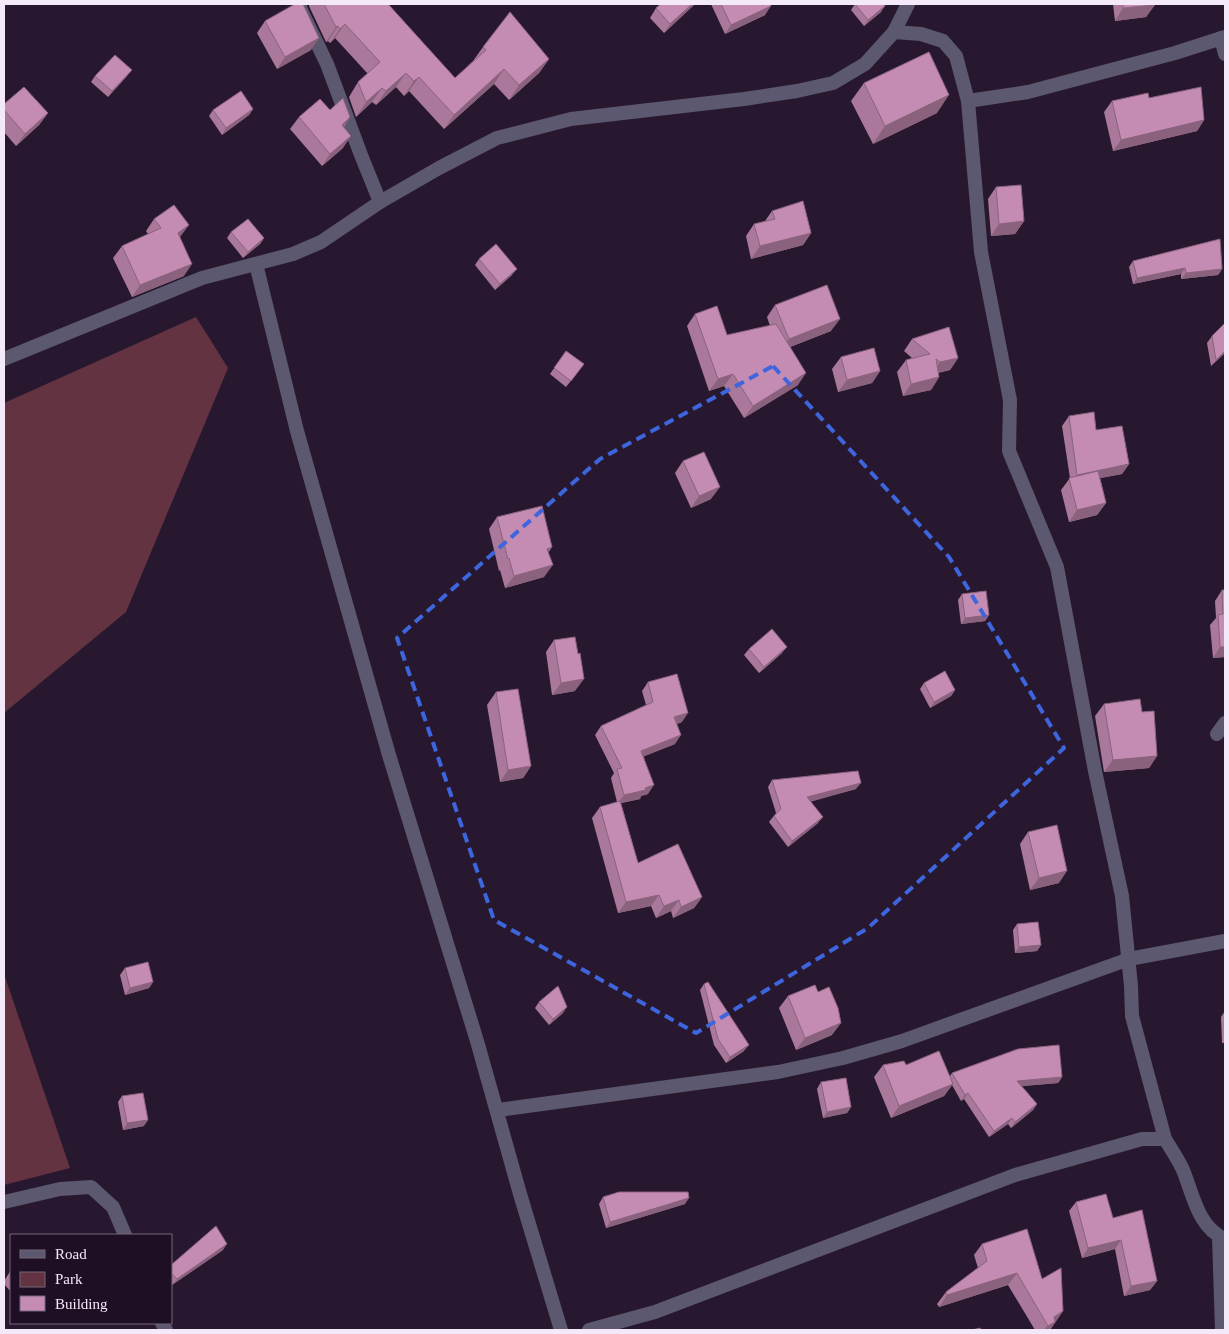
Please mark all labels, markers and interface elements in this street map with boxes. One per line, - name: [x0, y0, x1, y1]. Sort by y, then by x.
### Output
- legend: [10, 1234, 172, 1324]
- text: Road: [55, 1246, 87, 1262]
- text: Park: [55, 1271, 83, 1287]
- text: Building: [55, 1296, 108, 1312]

